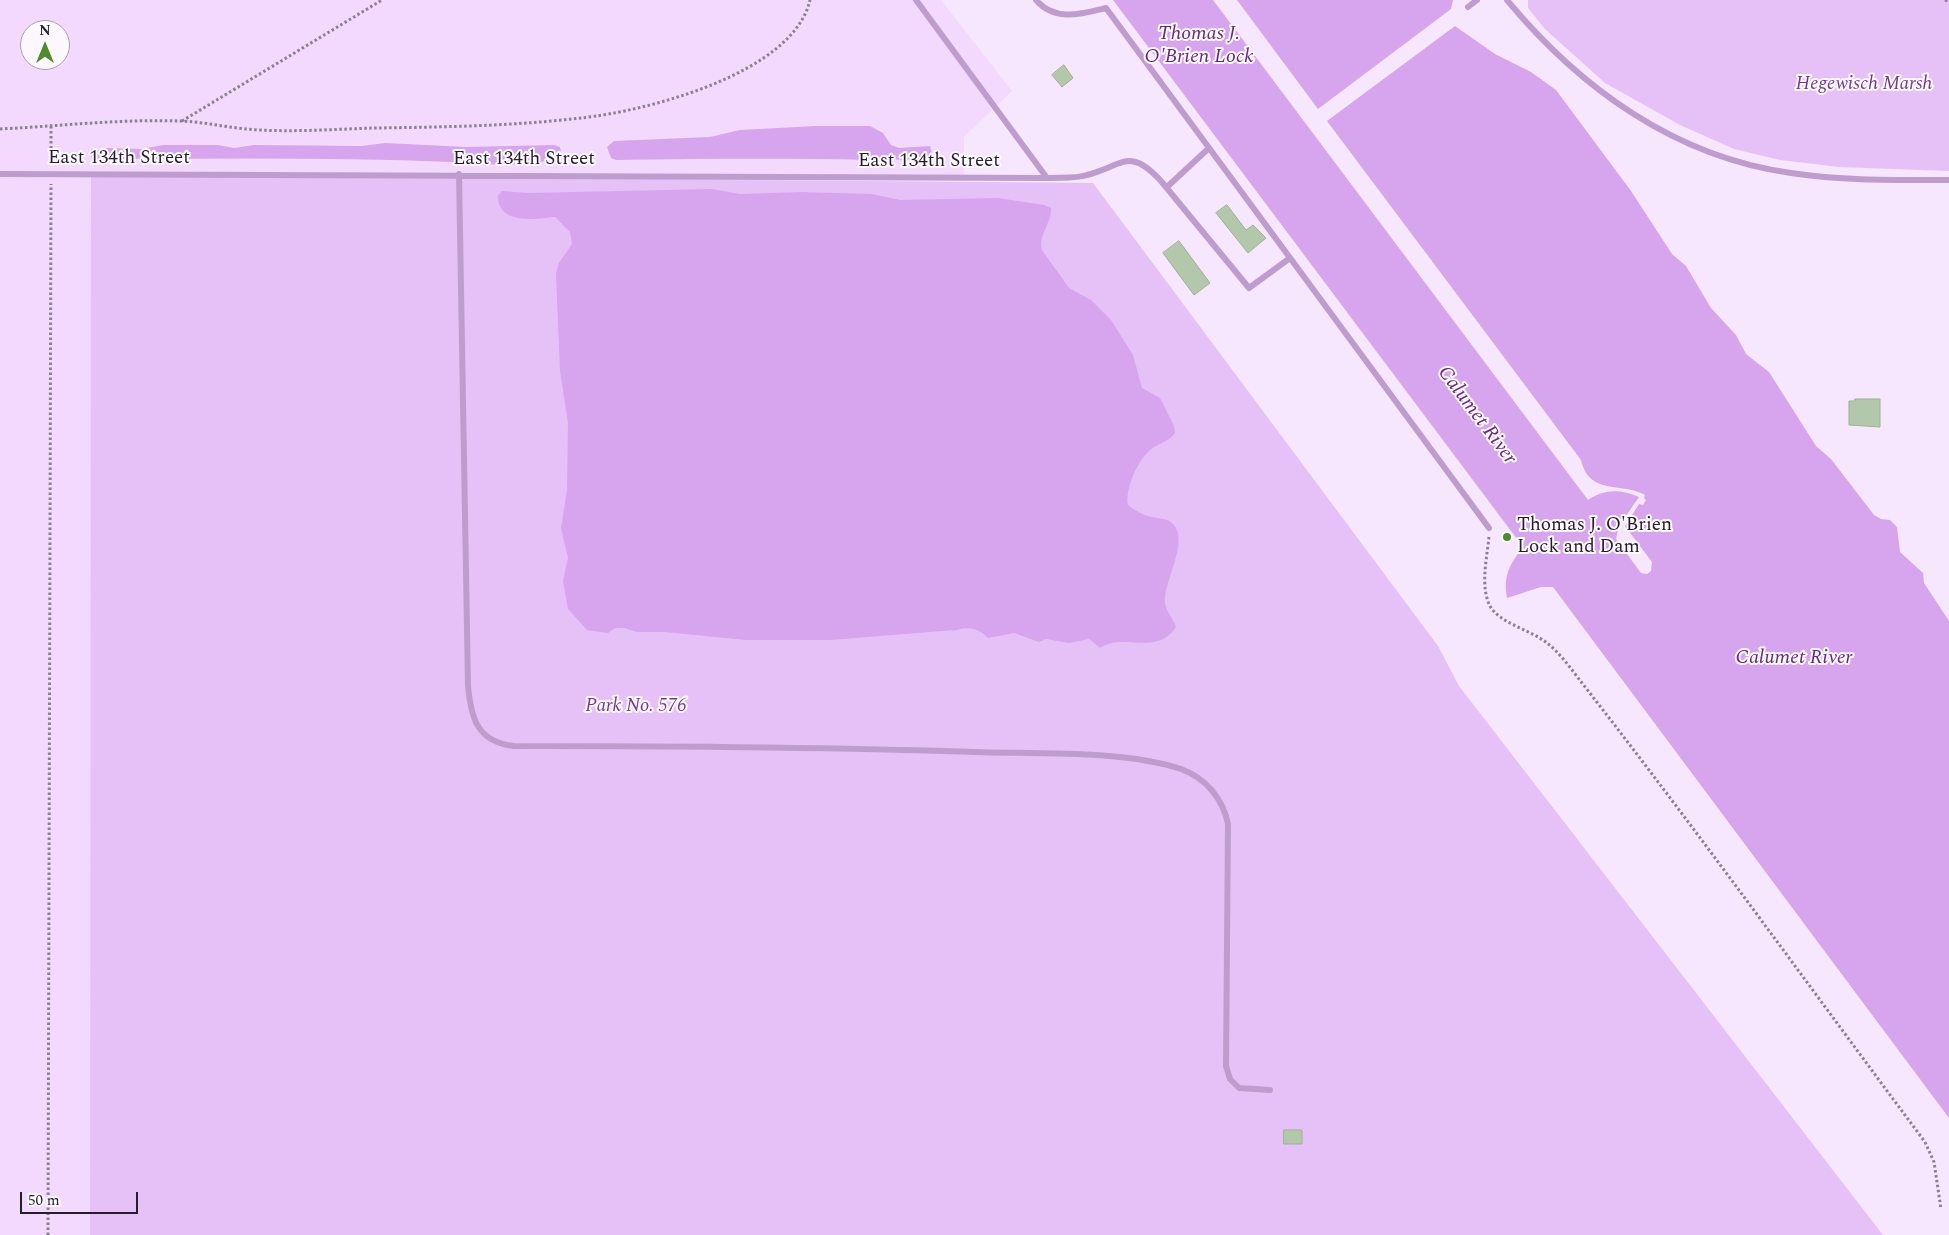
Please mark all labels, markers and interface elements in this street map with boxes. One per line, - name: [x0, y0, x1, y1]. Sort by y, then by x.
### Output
- north arrow: [20, 20, 70, 70]
- text: N: [39, 20, 51, 41]
- water label: Thomas J. O'Brien Lock: [1144, 23, 1254, 70]
- park label: Hegewisch Marsh: [1796, 74, 1932, 96]
- street label: East 134th Street: [48, 148, 190, 170]
- street label: East 134th Street: [453, 149, 595, 171]
- street label: East 134th Street: [858, 151, 1000, 173]
- water label: Calumet River: [1431, 362, 1521, 470]
- place label: Thomas J. O'Brien Lock and Dam: [1517, 515, 1672, 559]
- marker: Thomas J. O'Brien Lock and Dam: [1501, 531, 1513, 543]
- water label: Calumet River: [1736, 647, 1852, 671]
- park label: Park No. 576: [585, 696, 687, 718]
- scale bar: [22, 1182, 140, 1214]
- text: 50 m: [28, 1189, 60, 1212]

